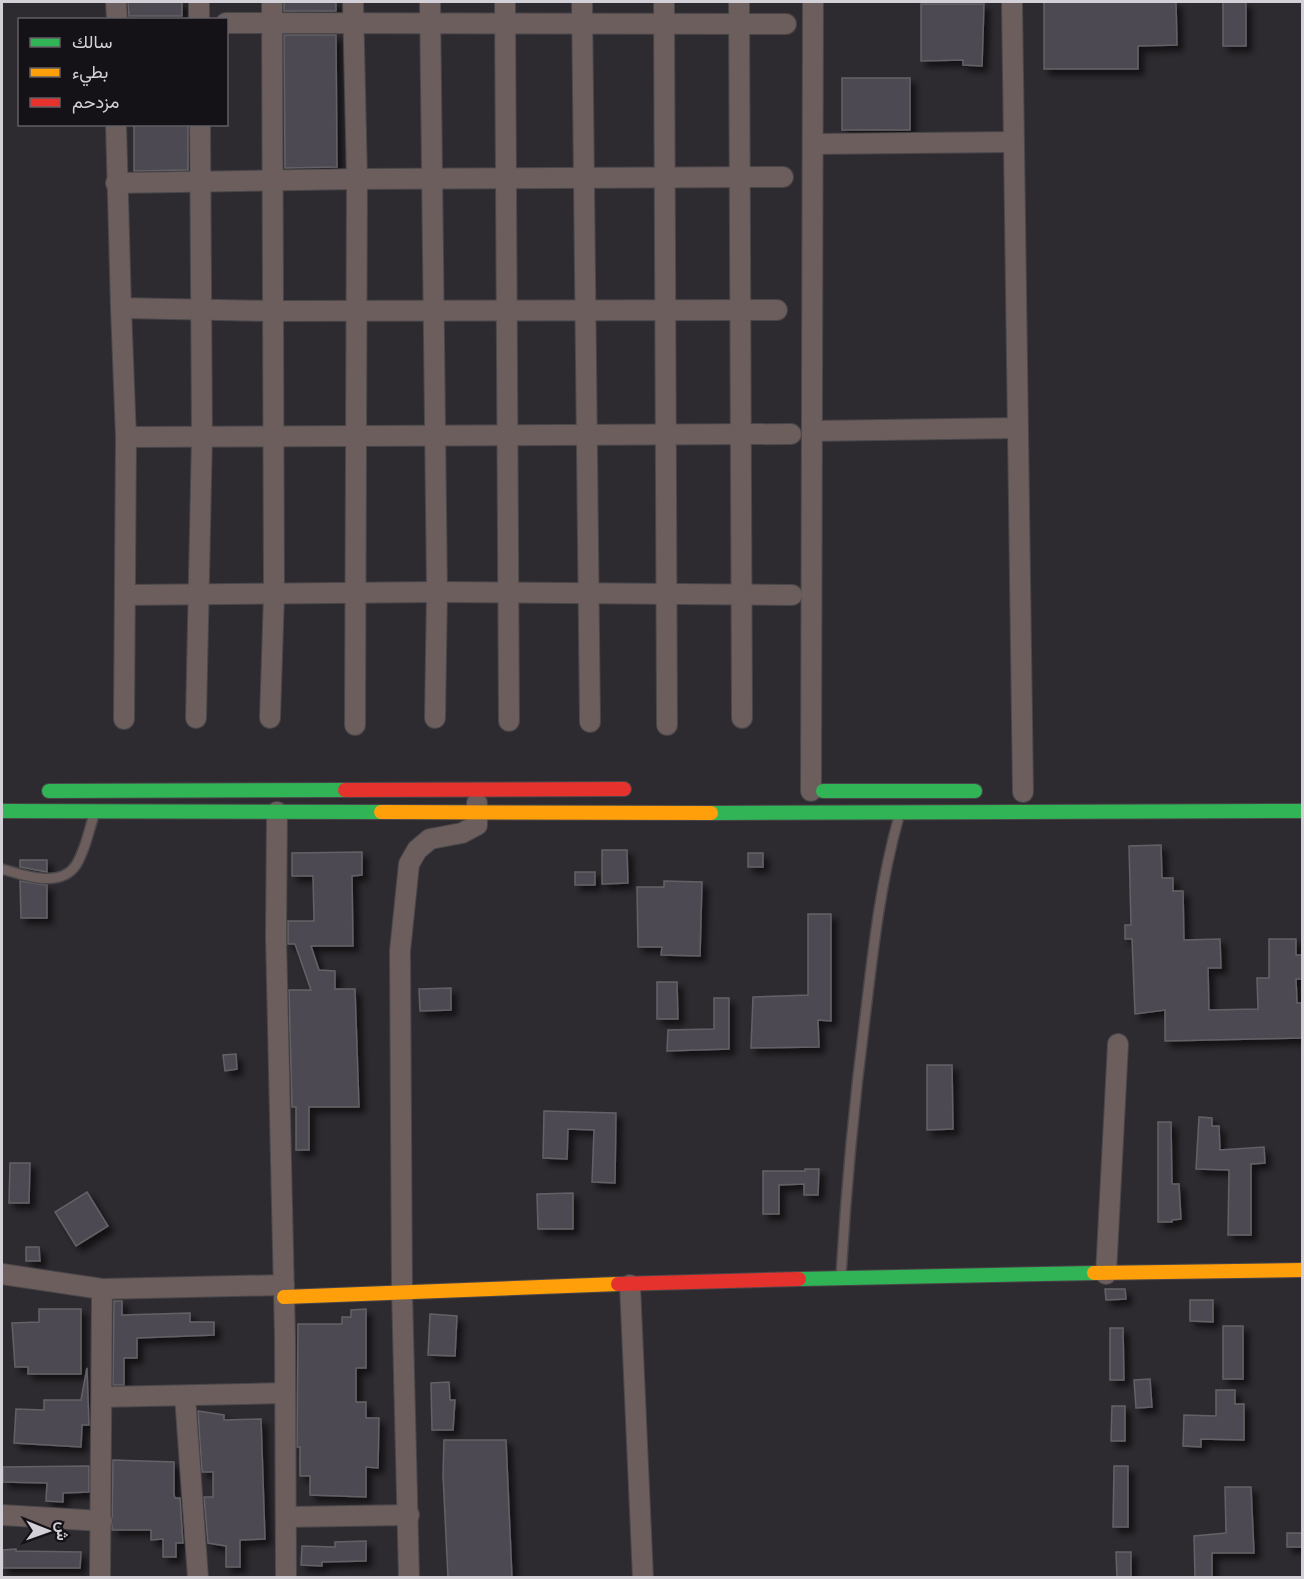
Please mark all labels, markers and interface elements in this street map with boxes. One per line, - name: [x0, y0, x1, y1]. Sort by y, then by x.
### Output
- legend: [18, 18, 228, 126]
- text: سالك: [72, 30, 112, 53]
- text: بطيء: [72, 60, 108, 87]
- text: مزدحم: [72, 90, 119, 114]
- north arrow: [18, 1501, 78, 1561]
- text: ش: [53, 1521, 73, 1541]

